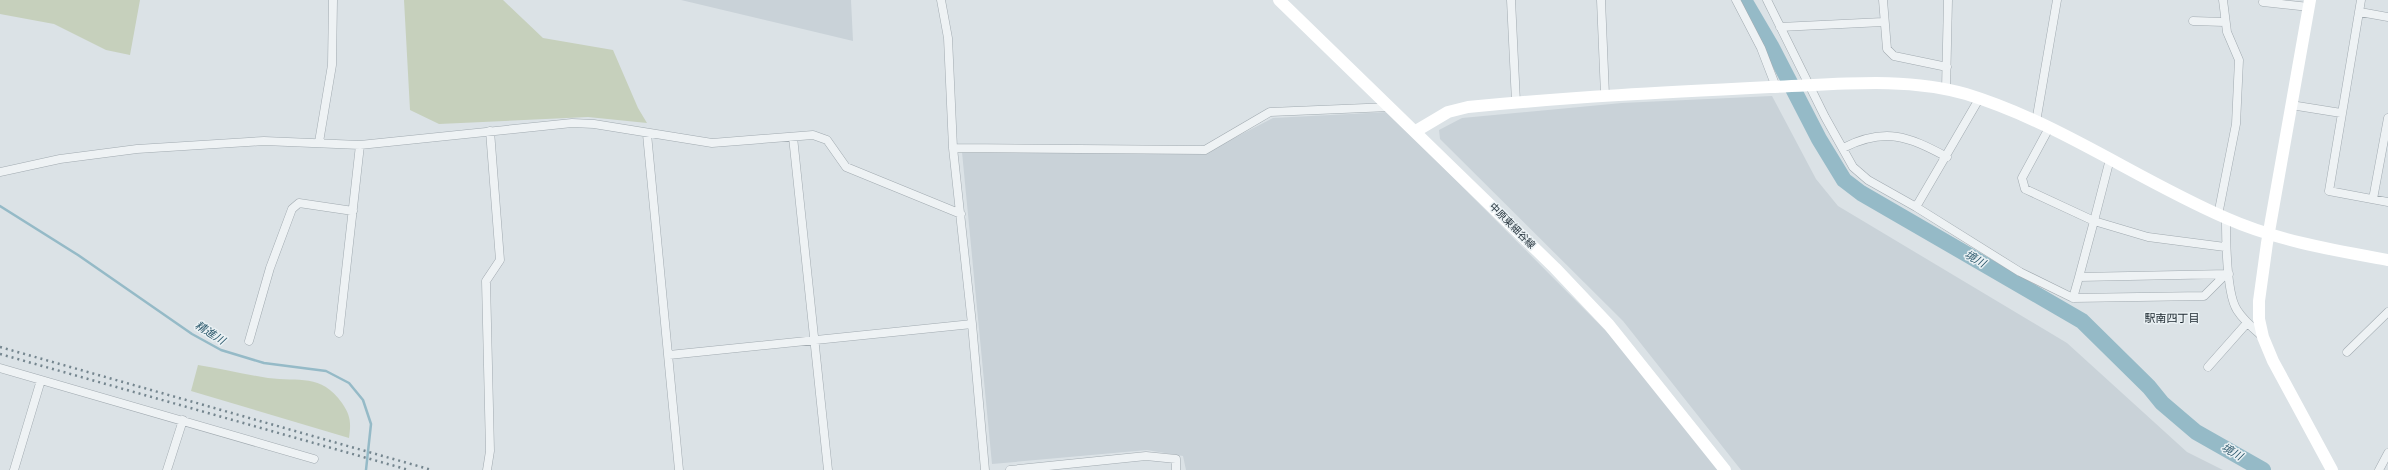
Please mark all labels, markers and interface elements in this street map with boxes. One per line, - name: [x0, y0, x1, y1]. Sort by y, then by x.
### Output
- street label: 中原東細谷線: [1487, 201, 1537, 251]
- water label: 境川: [1962, 248, 1989, 271]
- district label: 駅南四丁目: [2145, 312, 2200, 325]
- water label: 精進川: [193, 319, 228, 348]
- water label: 境川: [2219, 441, 2246, 464]

